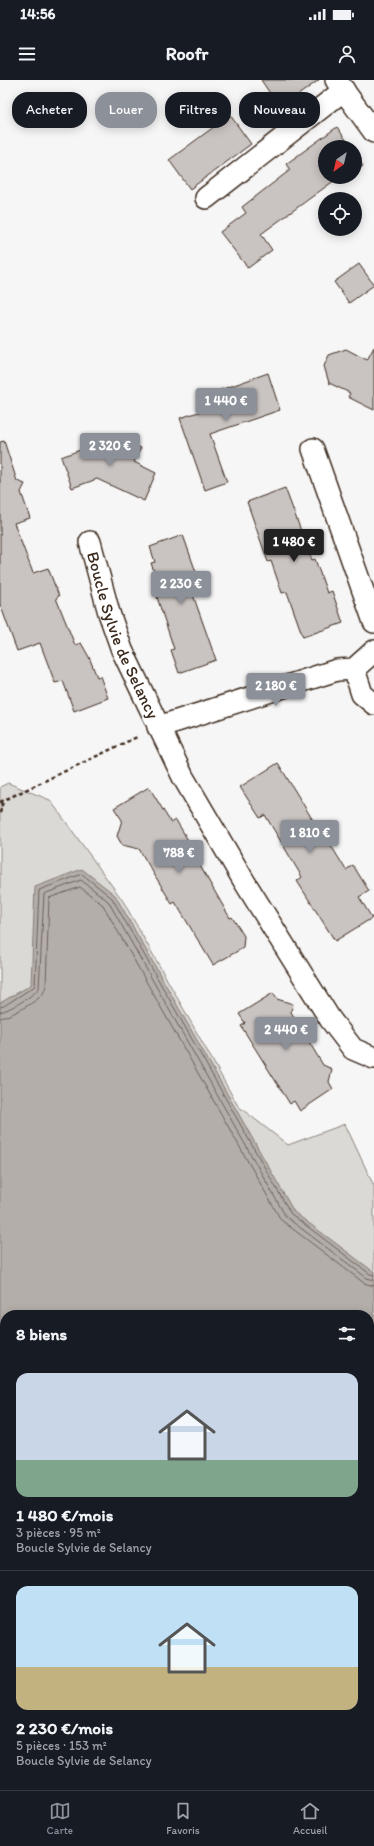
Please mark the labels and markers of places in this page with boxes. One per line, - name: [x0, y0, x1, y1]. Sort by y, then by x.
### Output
- pin: 1 440 €: [189, 388, 263, 422]
- pin: 2 320 €: [73, 433, 147, 467]
- pin: 1 480 €: [257, 529, 331, 563]
- pin: 2 230 €: [144, 571, 218, 605]
- pin: 2 180 €: [239, 673, 313, 707]
- pin: 1 810 €: [273, 820, 347, 854]
- pin: 788 €: [151, 840, 207, 874]
- pin: 2 440 €: [249, 1017, 323, 1051]

